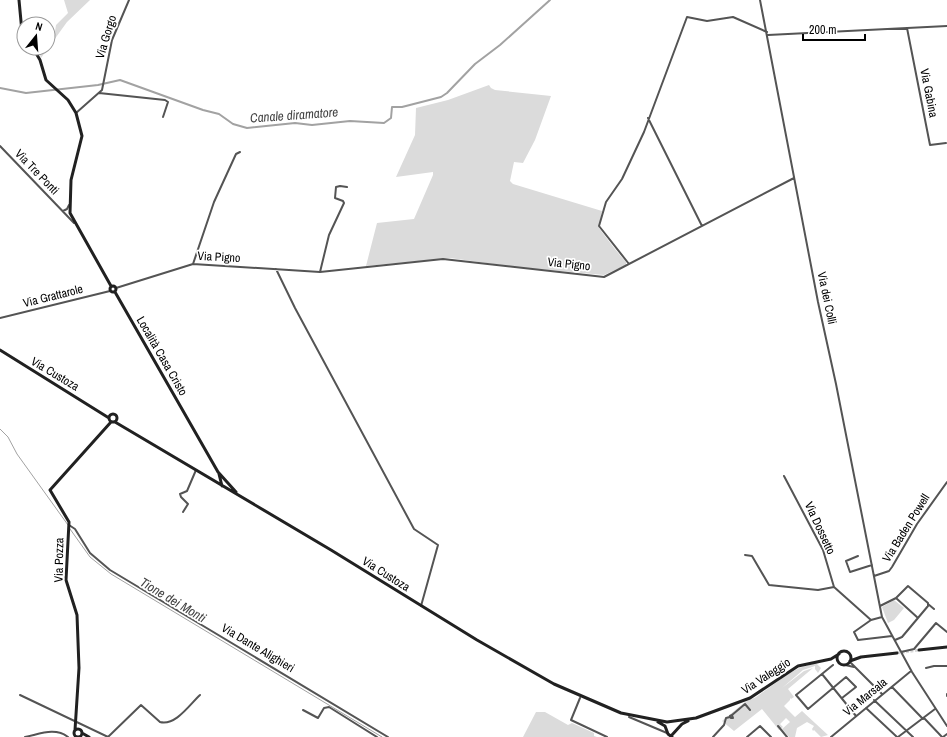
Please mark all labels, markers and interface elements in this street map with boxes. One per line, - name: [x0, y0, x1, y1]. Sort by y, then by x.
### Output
- street label: Via Gorgo: [92, 13, 120, 61]
- north arrow: [16, 16, 56, 56]
- scale bar: [803, 16, 865, 42]
- text: N: [34, 19, 44, 34]
- text: 200 m: [809, 22, 836, 38]
- street label: Via Gabina: [916, 67, 942, 119]
- water label: Canale diramatore: [249, 103, 339, 127]
- street label: Via Tre Ponti: [11, 146, 63, 198]
- street label: Via Pigno: [197, 248, 241, 266]
- street label: Via Pigno: [547, 254, 591, 274]
- street label: Via dei Colli: [814, 270, 840, 326]
- street label: Via Grattarole: [21, 281, 85, 311]
- street label: Località Casa Cristo: [133, 313, 191, 399]
- street label: Via Custoza: [28, 353, 82, 395]
- street label: Via Baden Powell: [879, 491, 933, 565]
- street label: Via Dossetto: [801, 499, 839, 557]
- street label: Via Pozza: [51, 537, 67, 582]
- street label: Via Custoza: [359, 553, 413, 595]
- water label: Tione dei Monti: [137, 574, 209, 626]
- street label: Via Dante Alighieri: [219, 620, 297, 676]
- street label: Via Valeggio: [738, 654, 794, 698]
- street label: Via Marsala: [840, 674, 891, 720]

